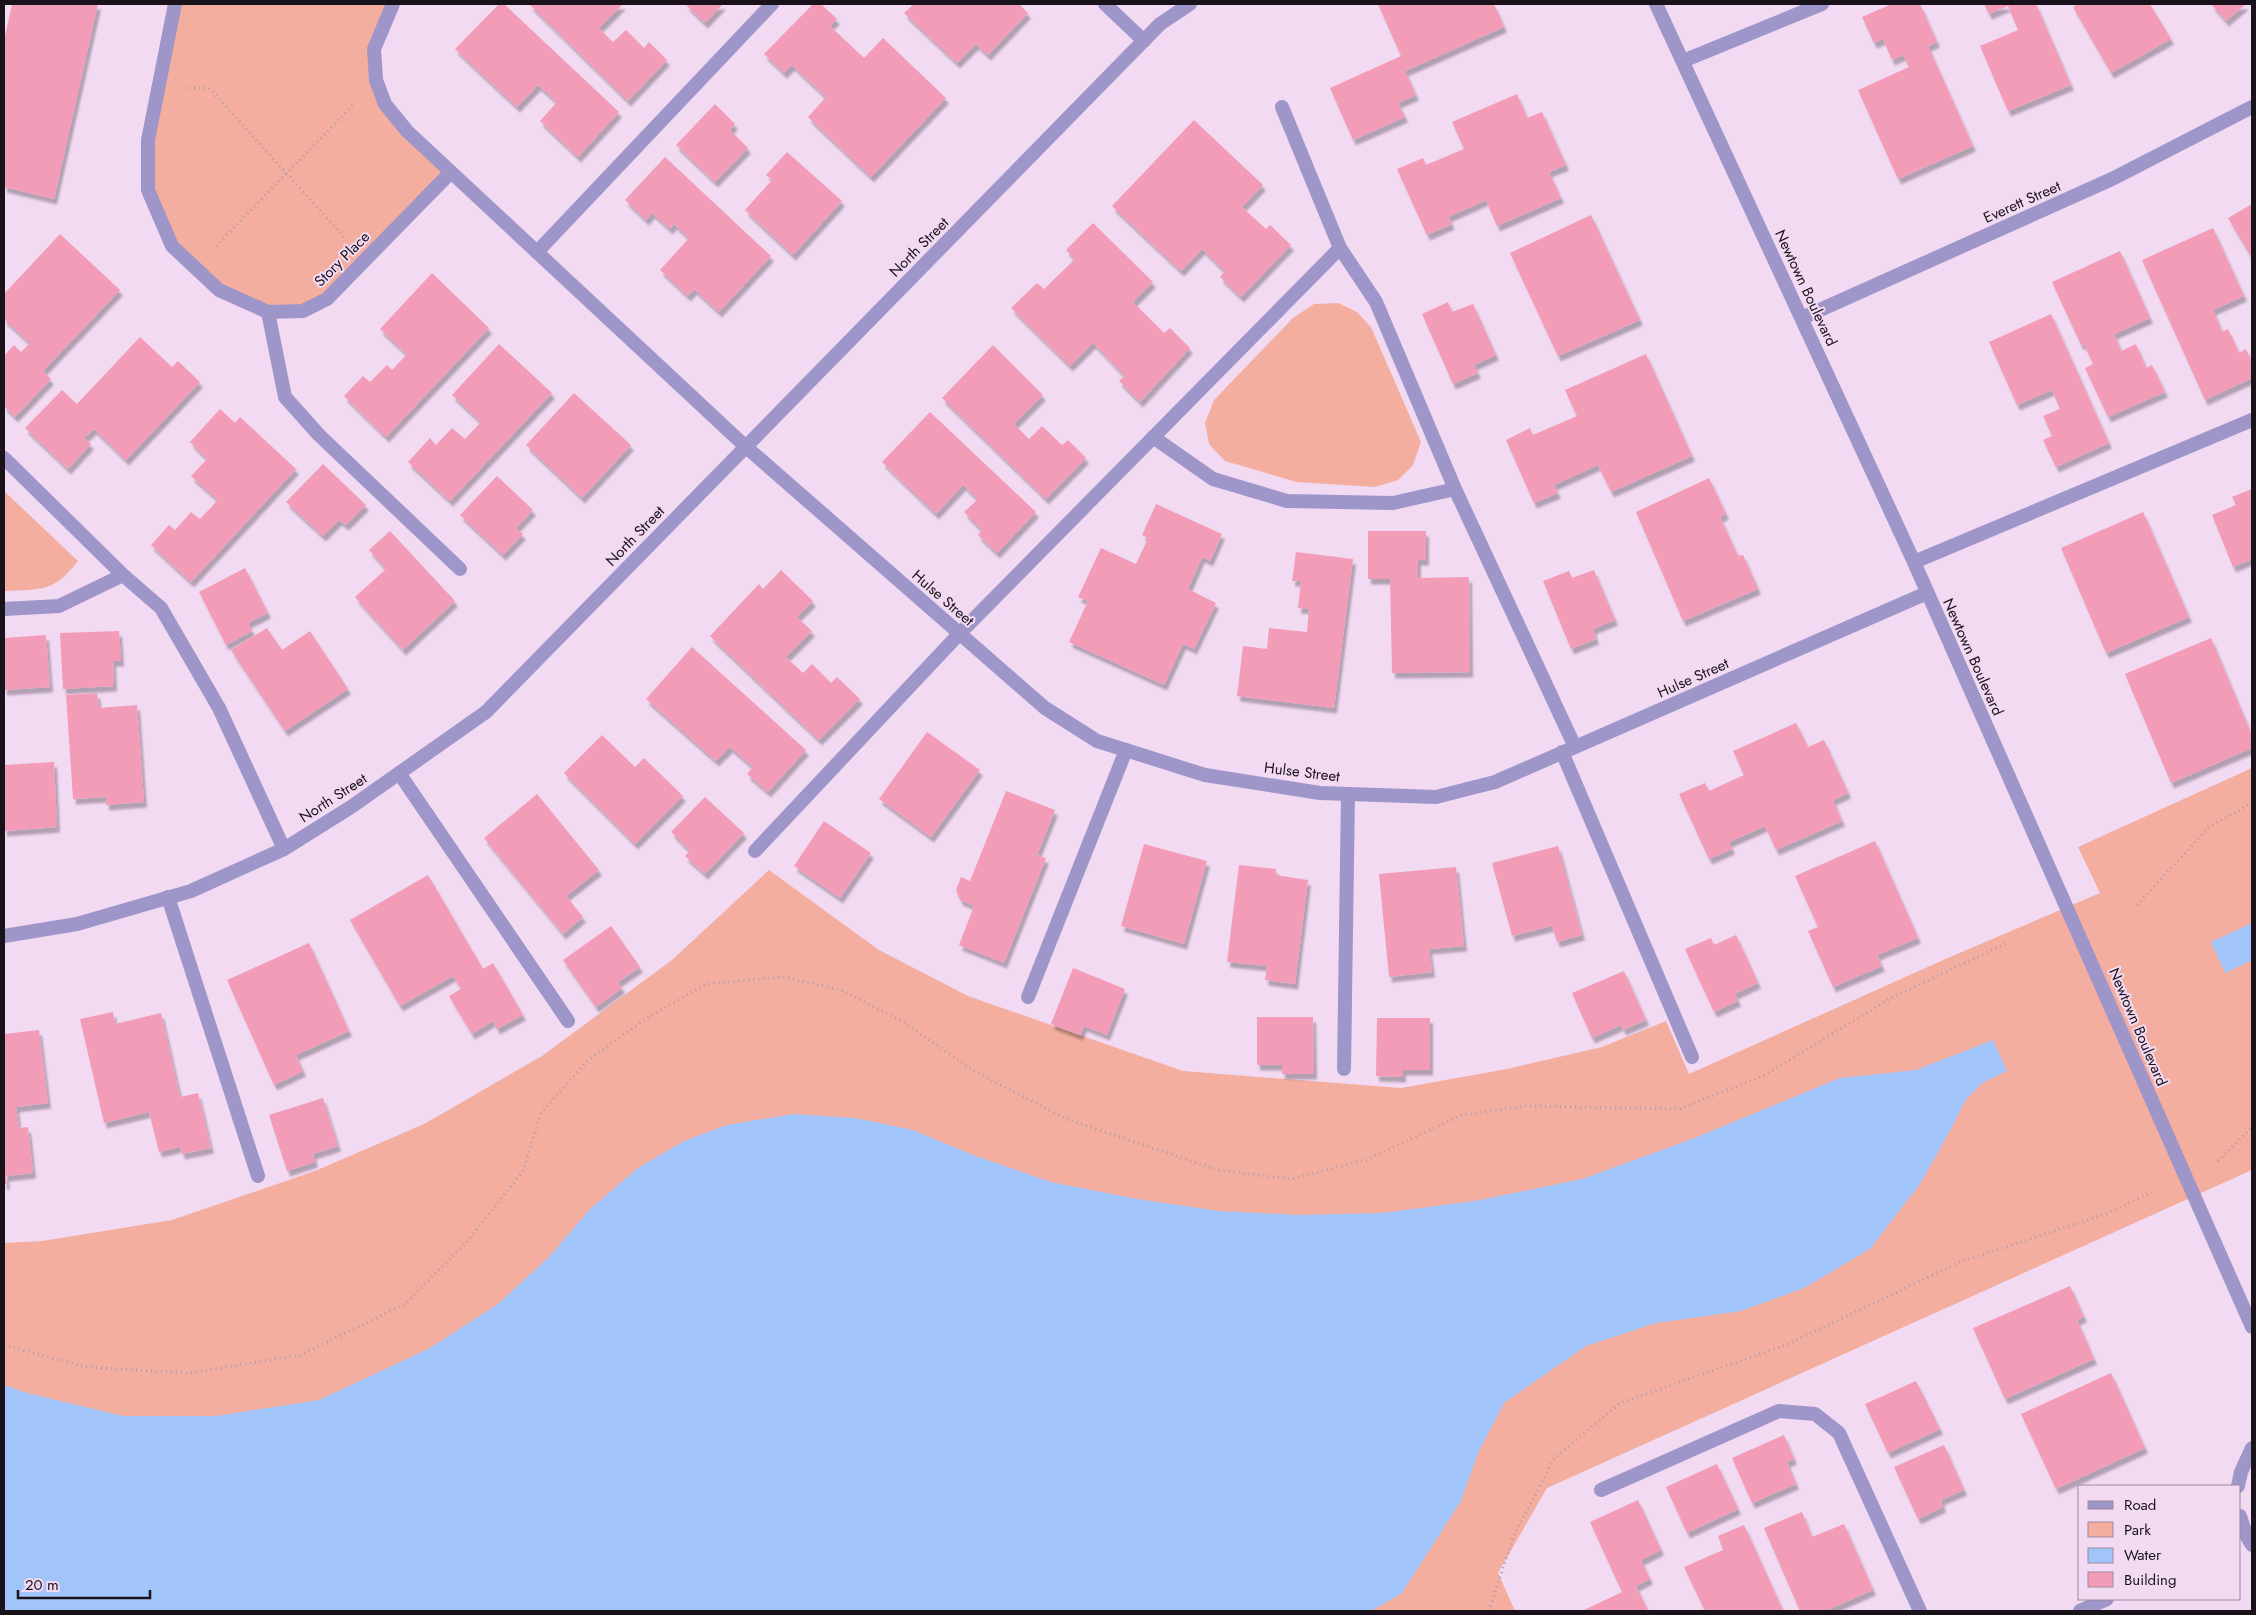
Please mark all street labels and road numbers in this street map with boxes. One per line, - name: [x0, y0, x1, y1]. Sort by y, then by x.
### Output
- street label: Everett Street: [1980, 175, 2065, 229]
- street label: North Street: [884, 212, 954, 282]
- street label: Story Place: [309, 226, 375, 292]
- street label: Newtown Boulevard: [1769, 226, 1843, 350]
- street label: North Street: [600, 500, 670, 571]
- street label: Hulse Street: [907, 565, 979, 632]
- street label: Newtown Boulevard: [1937, 595, 2009, 719]
- street label: Hulse Street: [1654, 652, 1733, 704]
- street label: Hulse Street: [1263, 756, 1342, 788]
- street label: North Street: [295, 768, 371, 828]
- street label: Newtown Boulevard: [2103, 965, 2173, 1089]

